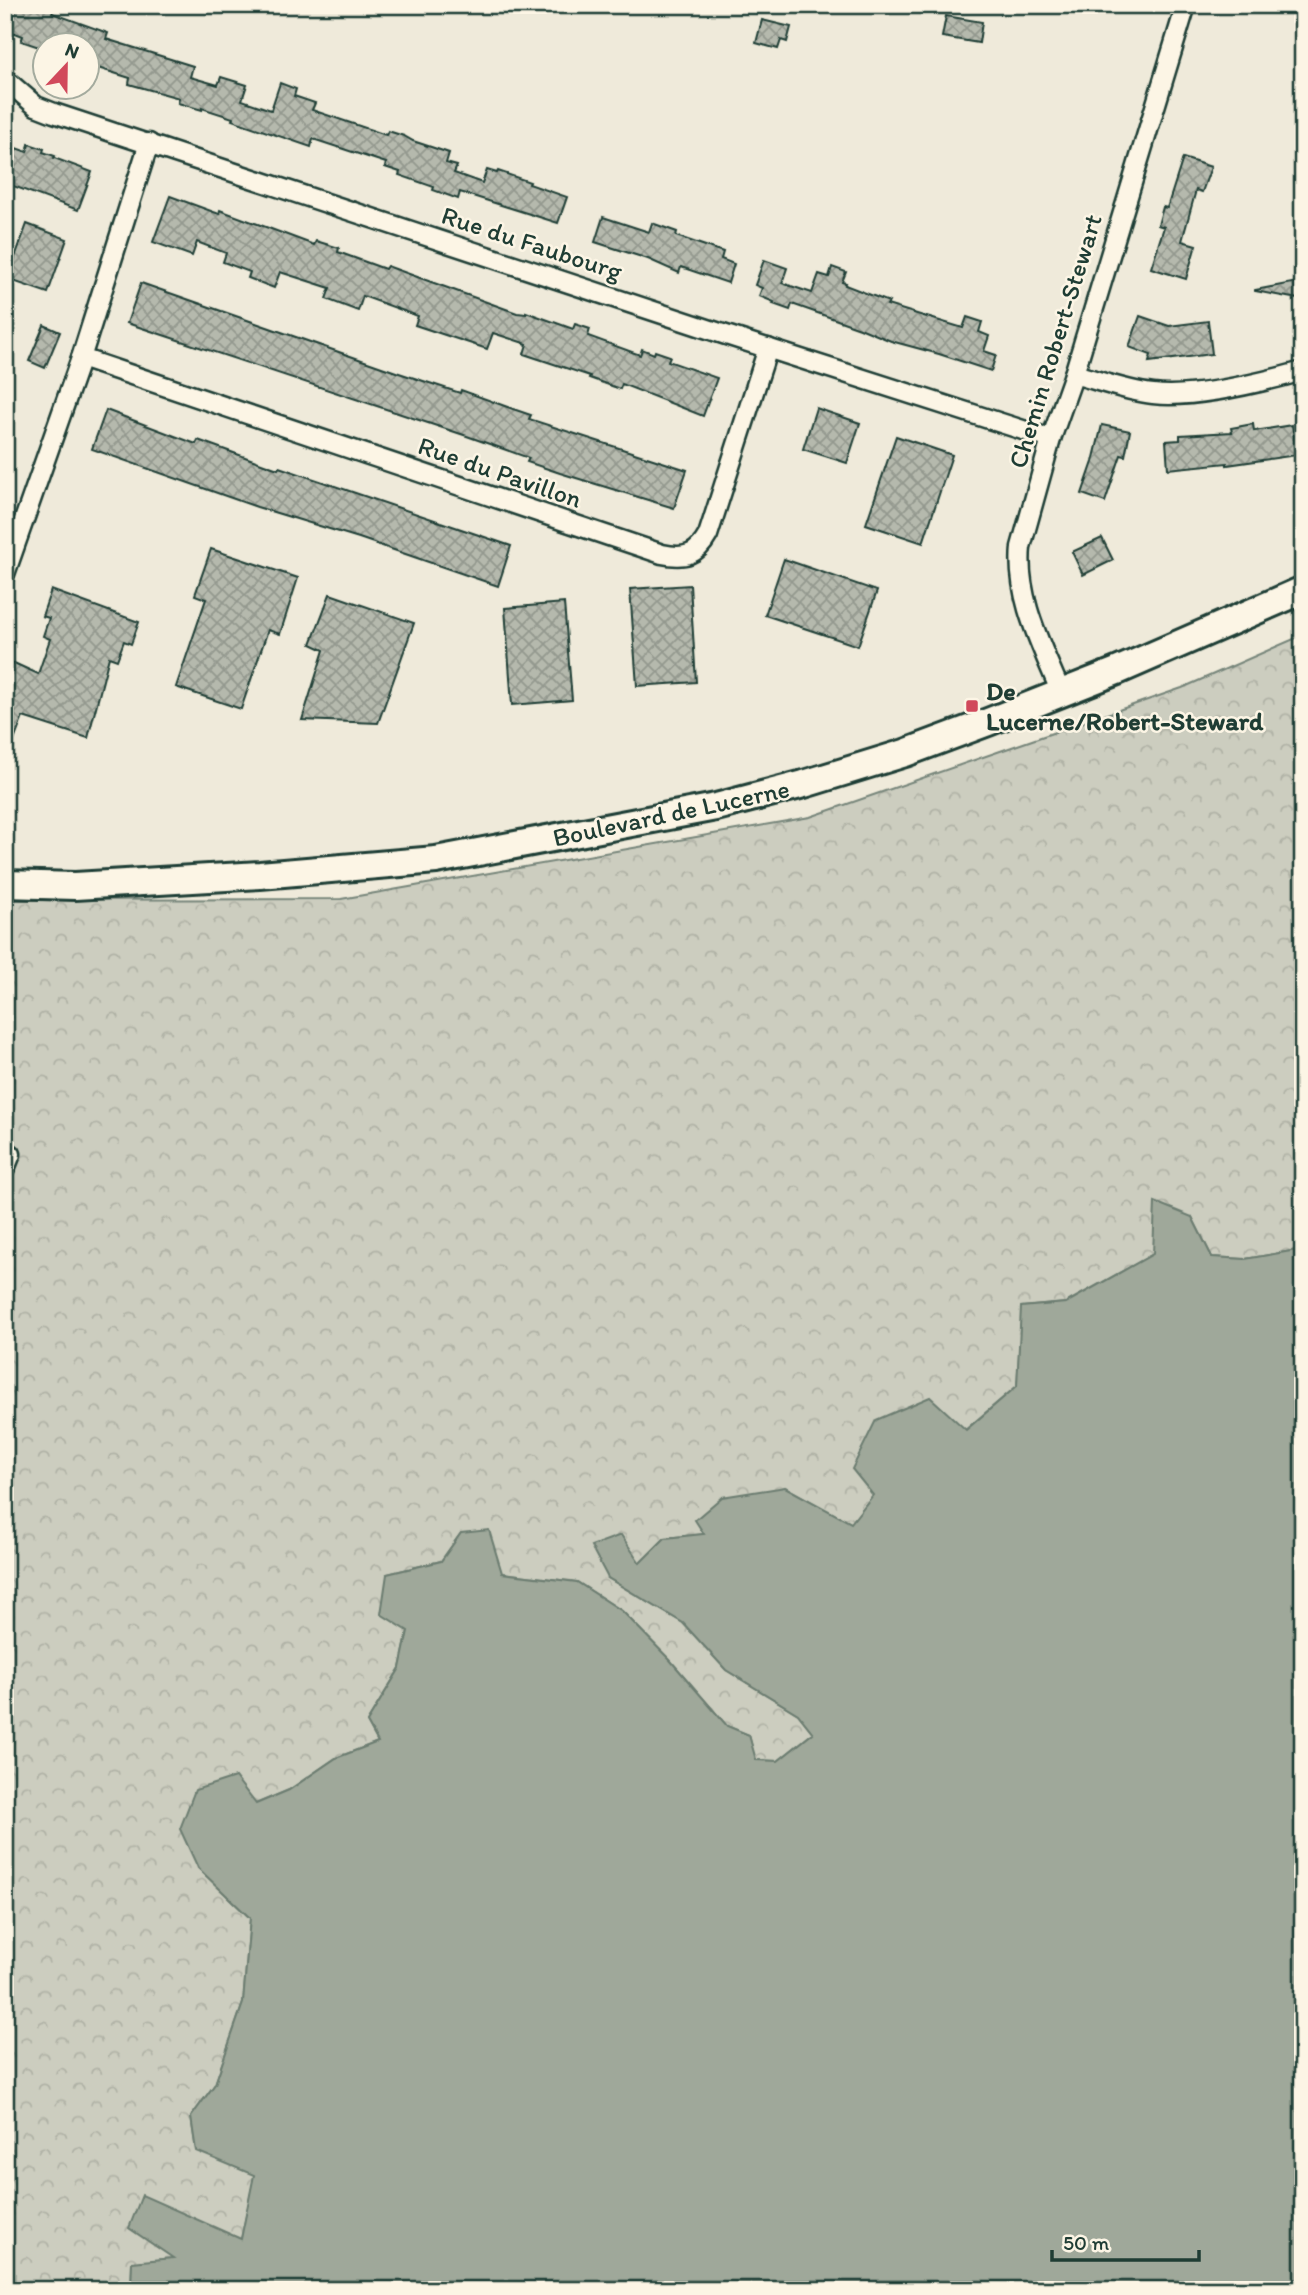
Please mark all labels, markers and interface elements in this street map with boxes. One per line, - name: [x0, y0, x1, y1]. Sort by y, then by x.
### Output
- north arrow: [32, 32, 102, 102]
- text: N: [62, 38, 82, 64]
- street label: Rue du Faubourg: [438, 199, 627, 287]
- street label: Chemin Robert-Stewart: [1001, 210, 1109, 472]
- street label: Rue du Pavillon: [414, 429, 586, 515]
- place label: De Lucerne/Robert-Steward: [986, 675, 1264, 737]
- marker: De Lucerne/Robert-Steward: [964, 698, 980, 714]
- street label: Boulevard de Lucerne: [550, 772, 792, 854]
- scale bar: [1052, 2218, 1200, 2262]
- text: 50 m: [1063, 2230, 1110, 2255]

